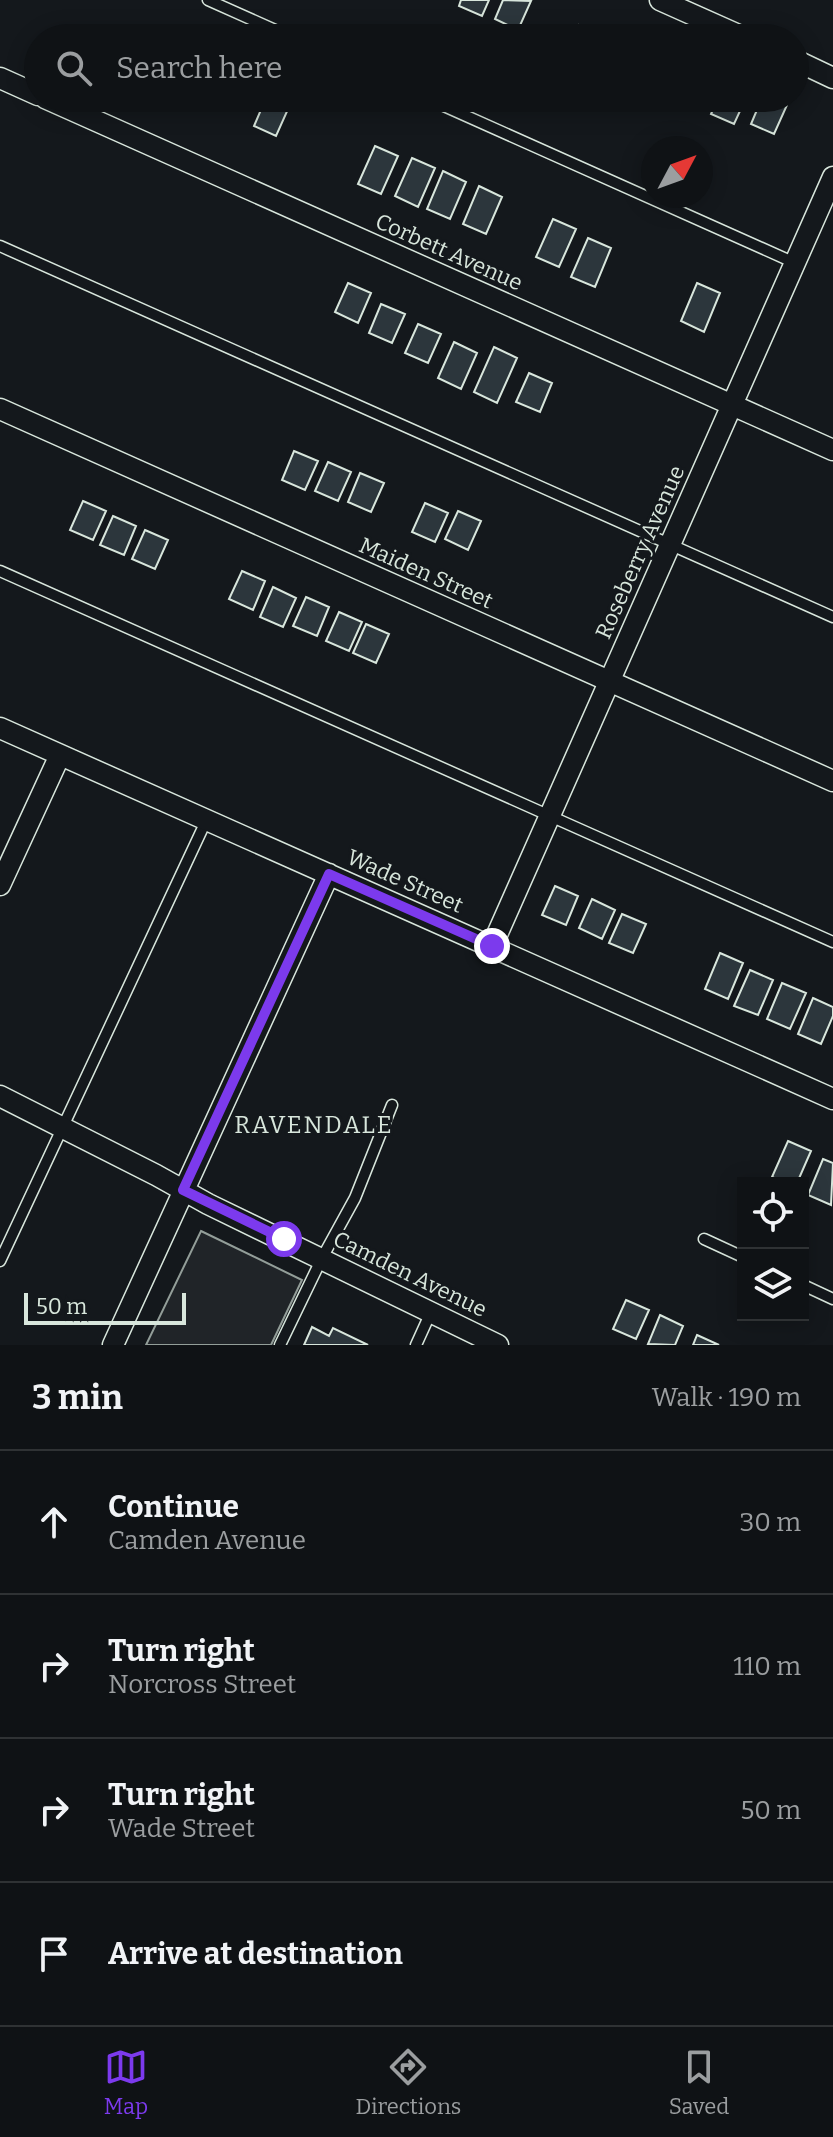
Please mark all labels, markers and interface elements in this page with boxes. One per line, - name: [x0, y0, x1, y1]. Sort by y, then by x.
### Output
- search box: [24, 24, 809, 112]
- icon: search: [52, 46, 96, 90]
- text: Search here: [116, 50, 283, 86]
- north arrow: [641, 136, 713, 208]
- street label: Corbett Avenue: [371, 208, 527, 296]
- street label: Roseberry Avenue: [590, 461, 690, 643]
- street label: Maiden Street: [355, 532, 497, 614]
- street label: Wade Street: [343, 843, 467, 919]
- route end: [474, 928, 510, 964]
- district label: RAVENDALE: [234, 1111, 394, 1139]
- map controls: [737, 1177, 809, 1321]
- button: locate: [737, 1177, 809, 1249]
- route start: [266, 1221, 302, 1257]
- street label: Camden Avenue: [329, 1225, 491, 1323]
- button: layers: [737, 1249, 809, 1321]
- scale bar: [24, 1289, 186, 1325]
- text: 50 m: [36, 1293, 87, 1320]
- text: 3 min: [32, 1377, 123, 1418]
- text: Walk · 190 m: [652, 1382, 801, 1413]
- text: Continue: [108, 1489, 239, 1525]
- icon: ahead: [32, 1500, 76, 1544]
- text: 30 m: [740, 1507, 801, 1538]
- text: Camden Avenue: [108, 1525, 306, 1556]
- text: Turn right: [108, 1633, 255, 1669]
- icon: right: [32, 1644, 76, 1688]
- text: 110 m: [733, 1651, 801, 1682]
- text: Norcross Street: [108, 1669, 296, 1700]
- text: Turn right: [108, 1777, 255, 1813]
- icon: right: [32, 1788, 76, 1832]
- text: 50 m: [740, 1795, 801, 1826]
- text: Wade Street: [108, 1813, 255, 1844]
- icon: arrive: [32, 1932, 76, 1976]
- text: Arrive at destination: [108, 1936, 403, 1972]
- tab: Map: [104, 2045, 148, 2120]
- tab: Directions: [356, 2045, 461, 2120]
- tab: Saved: [669, 2045, 729, 2120]

